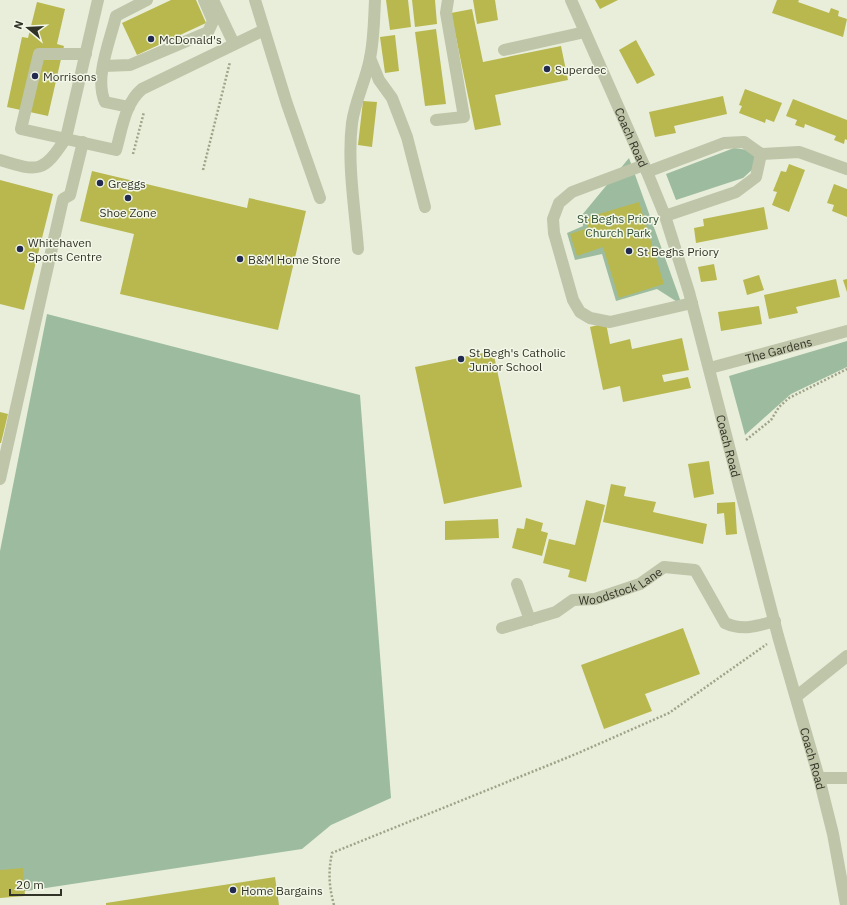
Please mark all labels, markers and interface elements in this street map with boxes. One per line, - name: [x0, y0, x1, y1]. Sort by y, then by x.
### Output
- north arrow: [8, 8, 48, 48]
- text: N: [11, 19, 26, 31]
- place label: McDonald's: [159, 32, 222, 47]
- marker: McDonald's: [146, 34, 156, 44]
- place label: Superdec: [555, 62, 606, 77]
- marker: Superdec: [542, 64, 552, 74]
- place label: Morrisons: [43, 69, 97, 84]
- marker: Morrisons: [30, 71, 40, 81]
- street label: Coach Road: [612, 105, 651, 169]
- place label: Greggs: [108, 176, 146, 191]
- marker: Greggs: [95, 178, 105, 188]
- marker: Shoe Zone: [123, 193, 133, 203]
- place label: Shoe Zone: [100, 205, 157, 220]
- park label: St Beghs Priory Church Park: [577, 211, 659, 240]
- place label: Whitehaven Sports Centre: [28, 235, 102, 264]
- marker: Whitehaven Sports Centre: [15, 244, 25, 254]
- place label: St Beghs Priory: [637, 244, 719, 259]
- marker: St Beghs Priory: [624, 246, 634, 256]
- place label: B&M Home Store: [248, 252, 341, 267]
- marker: B&M Home Store: [235, 254, 245, 264]
- street label: The Gardens: [744, 333, 814, 366]
- place label: St Begh's Catholic Junior School: [469, 345, 566, 374]
- marker: St Begh's Catholic Junior School: [456, 354, 466, 364]
- street label: Coach Road: [713, 413, 744, 479]
- street label: Woodstock Lane: [578, 563, 665, 607]
- street label: Coach Road: [797, 726, 829, 791]
- scale bar: [10, 871, 61, 897]
- text: 20 m: [16, 877, 44, 892]
- place label: Home Bargains: [241, 883, 323, 898]
- marker: Home Bargains: [228, 885, 238, 895]

